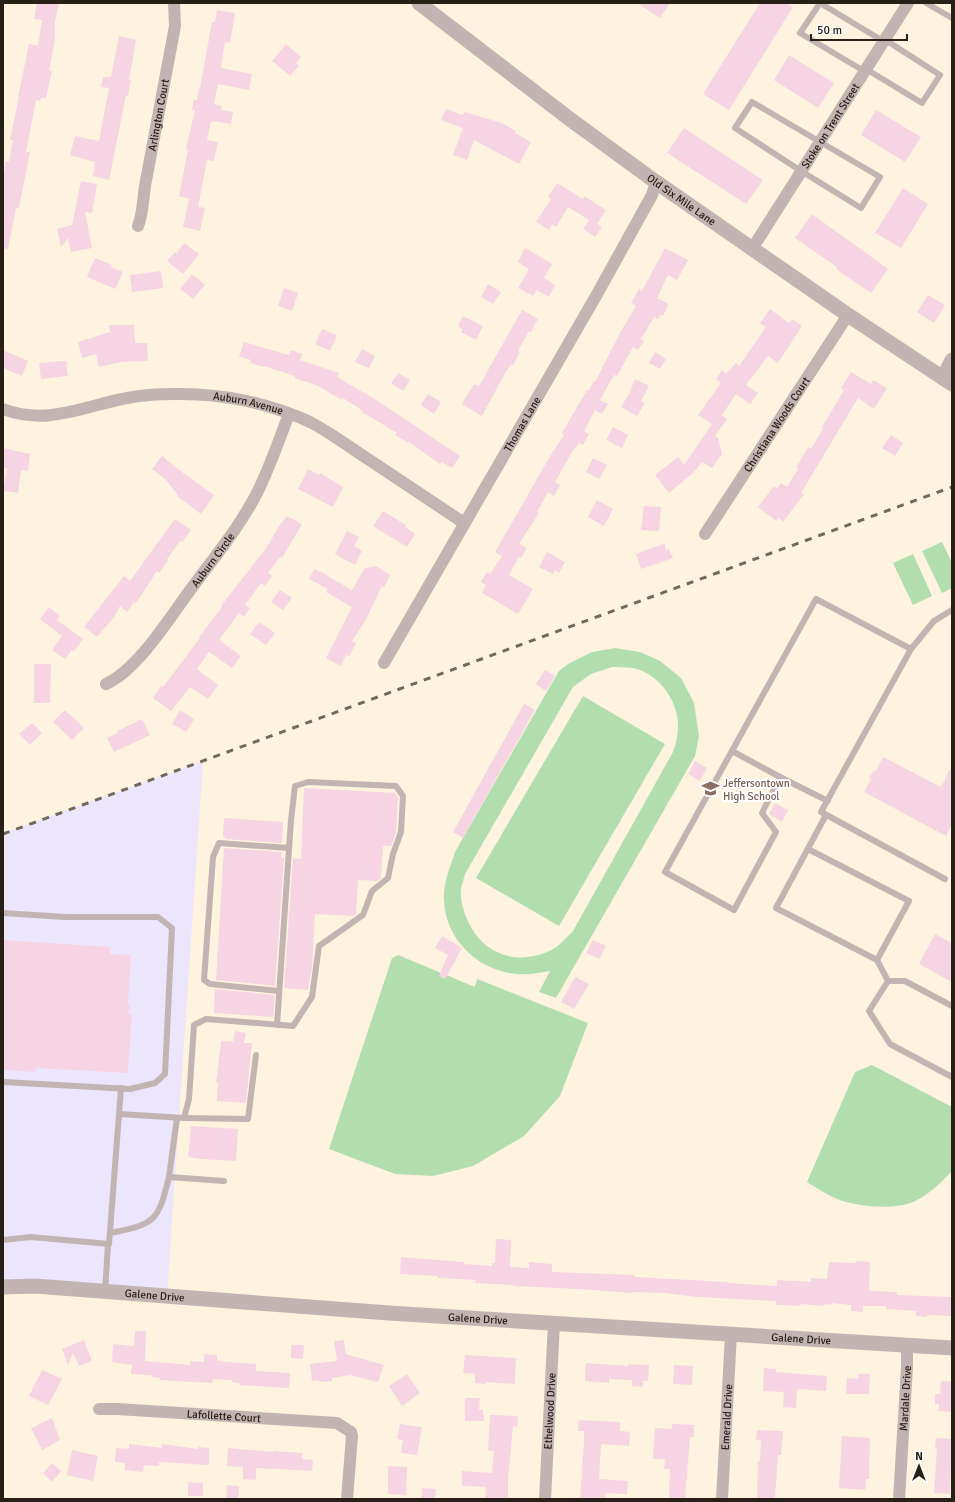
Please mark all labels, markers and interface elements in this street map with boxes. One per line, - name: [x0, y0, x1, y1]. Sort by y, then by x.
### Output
- scale bar: [811, 16, 907, 42]
- text: 50 m: [817, 23, 842, 38]
- street label: Arlington Court: [146, 78, 172, 152]
- street label: Stoke on Trent Street: [799, 81, 862, 171]
- street label: Old Six Mile Lane: [644, 172, 718, 228]
- street label: Christiana Woods Court: [741, 374, 813, 475]
- street label: Auburn Avenue: [212, 390, 285, 418]
- street label: Thomas Lane: [501, 394, 544, 454]
- street label: Auburn Circle: [189, 530, 237, 590]
- place label: Jeffersontown High School: [723, 777, 790, 803]
- school or university icon: Jeffersontown High School: [700, 779, 720, 799]
- street label: Galene Drive: [124, 1287, 185, 1304]
- street label: Galene Drive: [447, 1311, 508, 1327]
- street label: Galene Drive: [771, 1331, 831, 1347]
- street label: Mardale Drive: [897, 1365, 914, 1431]
- street label: Ethelwood Drive: [542, 1372, 558, 1450]
- street label: Emerald Drive: [719, 1384, 735, 1451]
- street label: Lafollette Court: [186, 1407, 261, 1425]
- north arrow: [899, 1446, 939, 1486]
- text: N: [915, 1450, 923, 1463]

